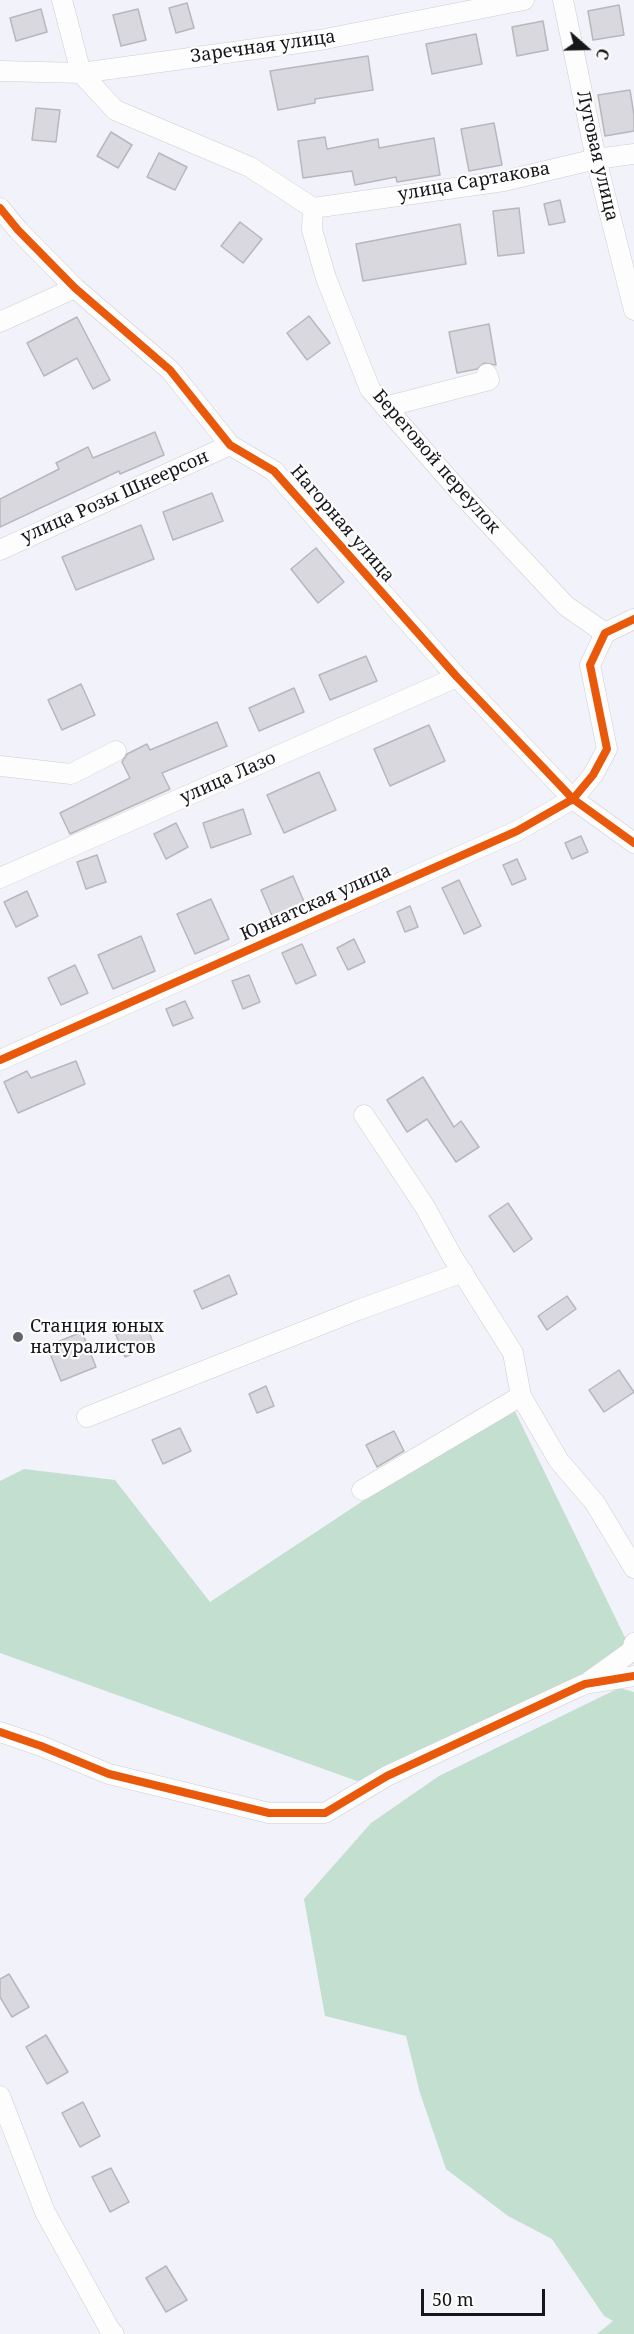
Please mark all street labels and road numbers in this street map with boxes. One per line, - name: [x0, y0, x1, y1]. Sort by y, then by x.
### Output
- street label: Заречная улица: [189, 26, 337, 68]
- street label: Луговая улица: [572, 89, 622, 223]
- street label: улица Сартакова: [396, 158, 552, 206]
- street label: Береговой переулок: [368, 386, 504, 538]
- street label: улица Розы Шнеерсон: [18, 446, 212, 548]
- street label: Нагорная улица: [285, 461, 399, 587]
- street label: улица Лазо: [177, 747, 279, 809]
- street label: Юннатская улица: [237, 860, 395, 946]

